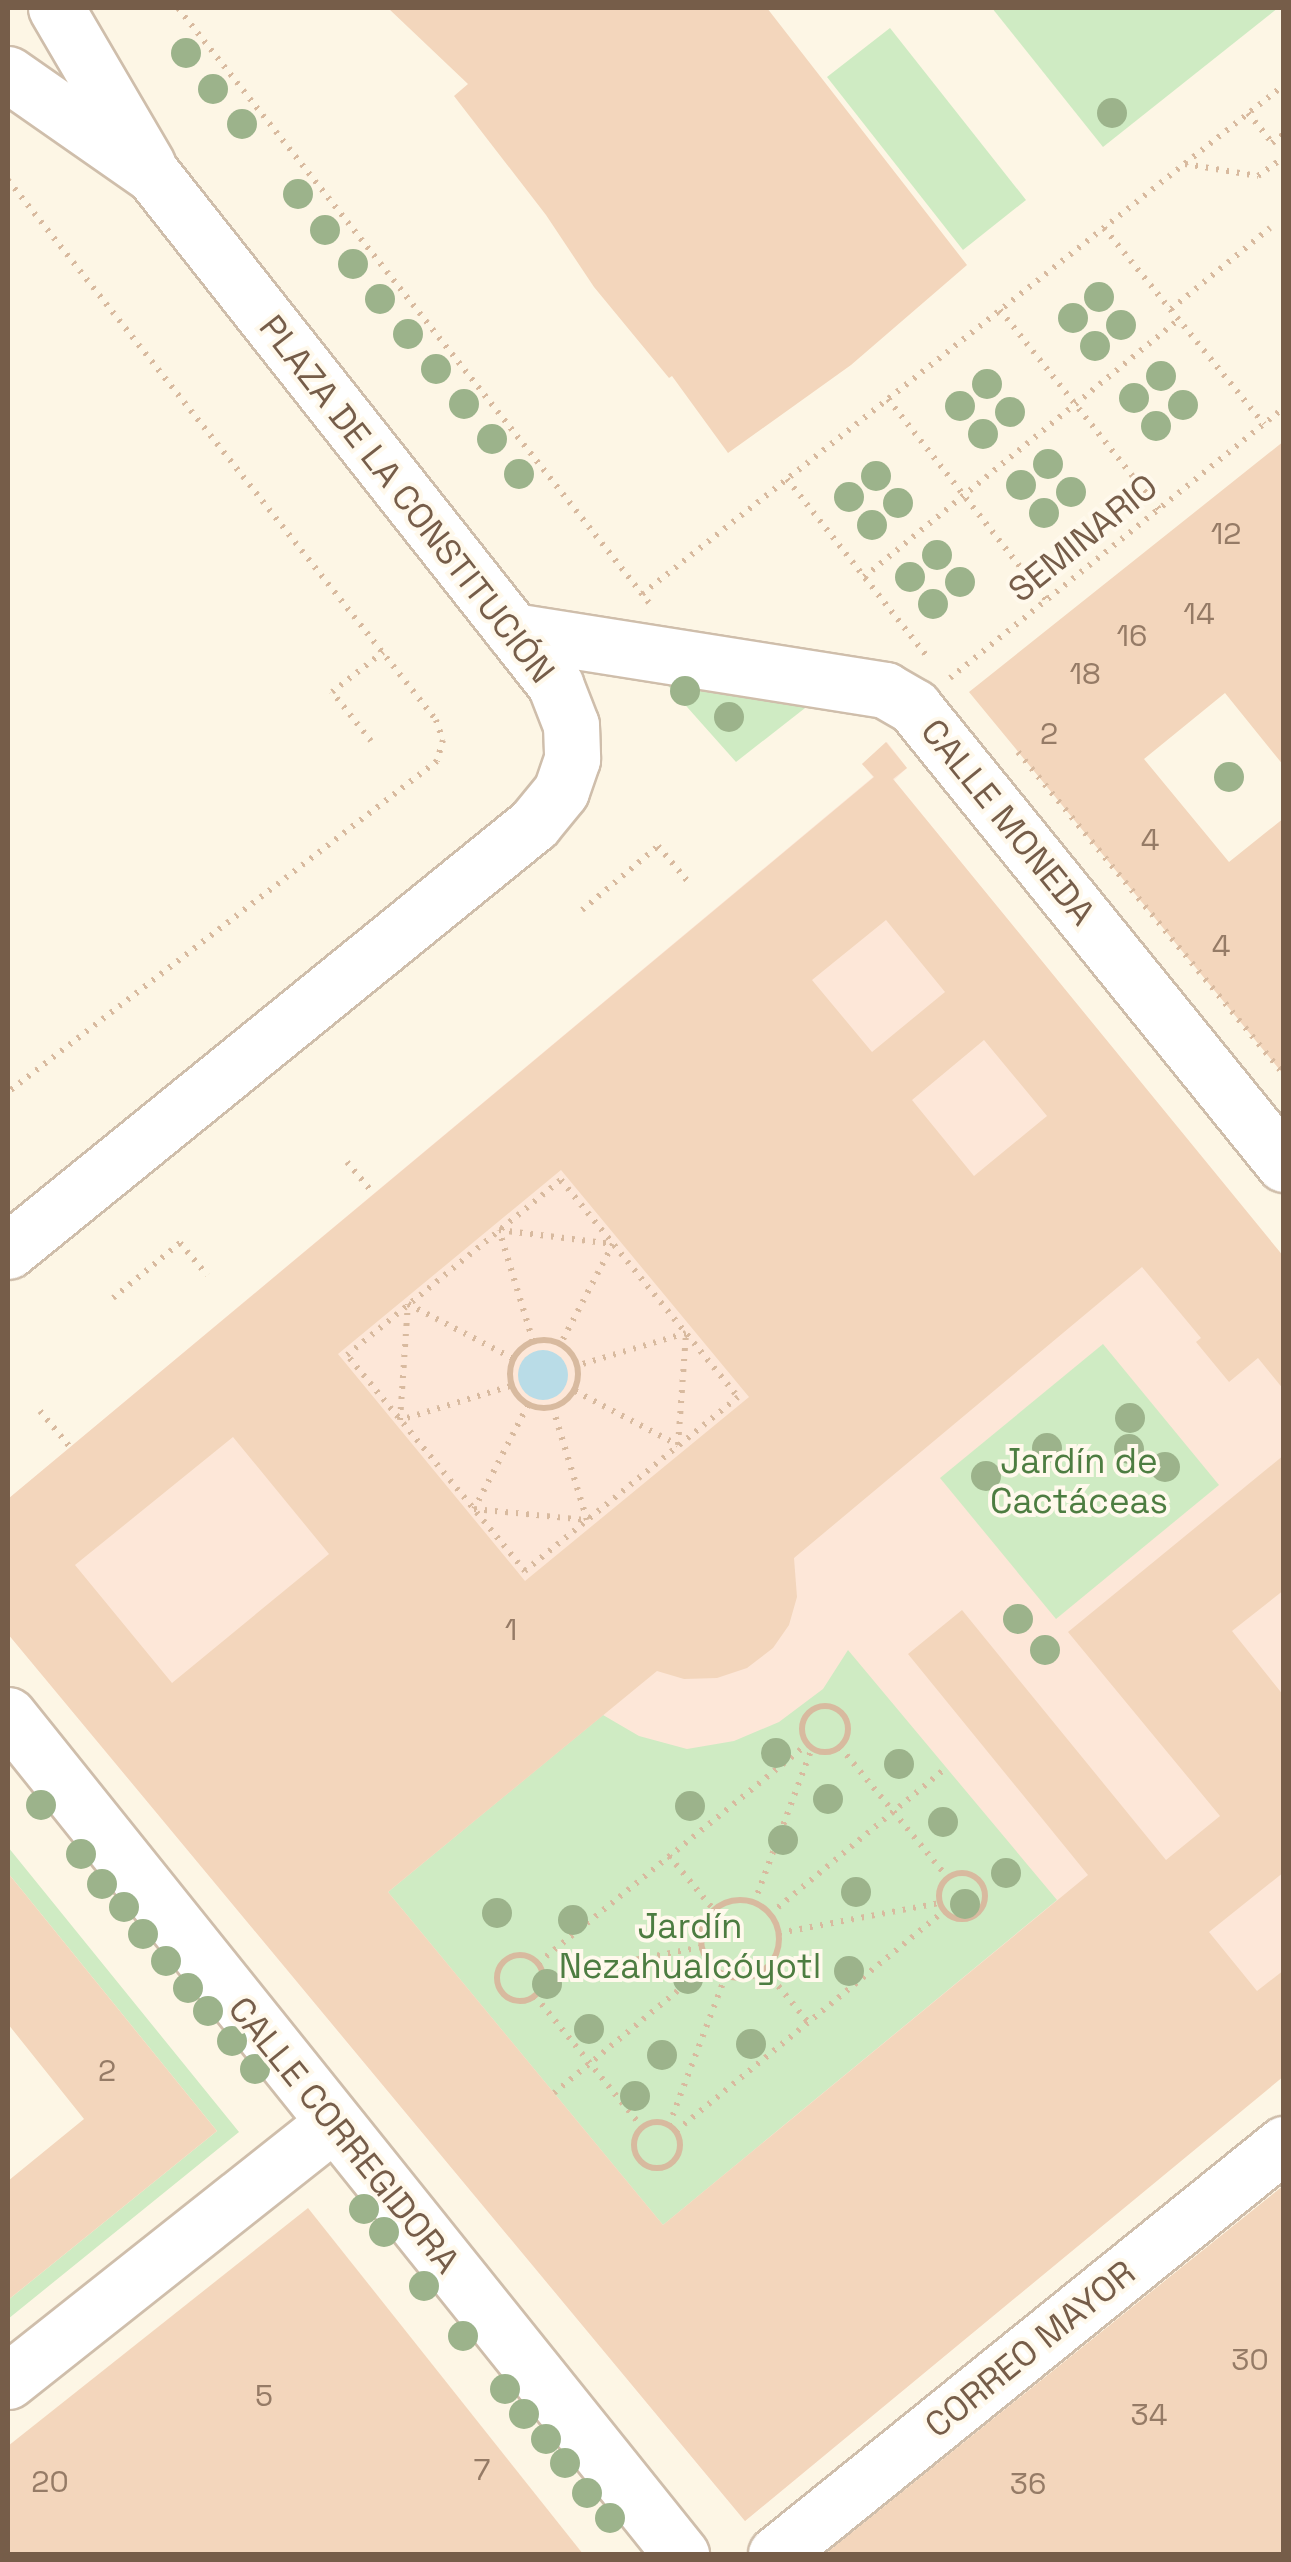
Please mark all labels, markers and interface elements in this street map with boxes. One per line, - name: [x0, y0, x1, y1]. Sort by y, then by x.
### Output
- street label: PLAZA DE LA CONSTITUCIÓN: [250, 307, 564, 691]
- street label: SEMINARIO: [1000, 465, 1166, 611]
- house number: 12: [1211, 516, 1241, 552]
- house number: 14: [1183, 596, 1215, 632]
- house number: 16: [1117, 618, 1147, 654]
- house number: 18: [1069, 656, 1101, 692]
- street label: CALLE MONEDA: [912, 711, 1104, 933]
- house number: 2: [1040, 716, 1058, 752]
- house number: 4: [1141, 822, 1159, 858]
- house number: 4: [1212, 928, 1230, 964]
- park label: Jardín de Cactáceas: [990, 1440, 1168, 1522]
- house number: 1: [505, 1612, 517, 1648]
- park label: Jardín Nezahualcóyotl: [559, 1905, 821, 1987]
- street label: CALLE CORREGIDORA: [220, 1988, 468, 2282]
- house number: 2: [98, 2053, 116, 2089]
- street label: CORREO MAYOR: [917, 2252, 1143, 2446]
- house number: 30: [1231, 2342, 1269, 2378]
- house number: 5: [255, 2378, 273, 2414]
- house number: 34: [1131, 2397, 1167, 2433]
- house number: 7: [474, 2452, 490, 2488]
- house number: 20: [31, 2464, 69, 2500]
- house number: 36: [1010, 2466, 1046, 2502]

